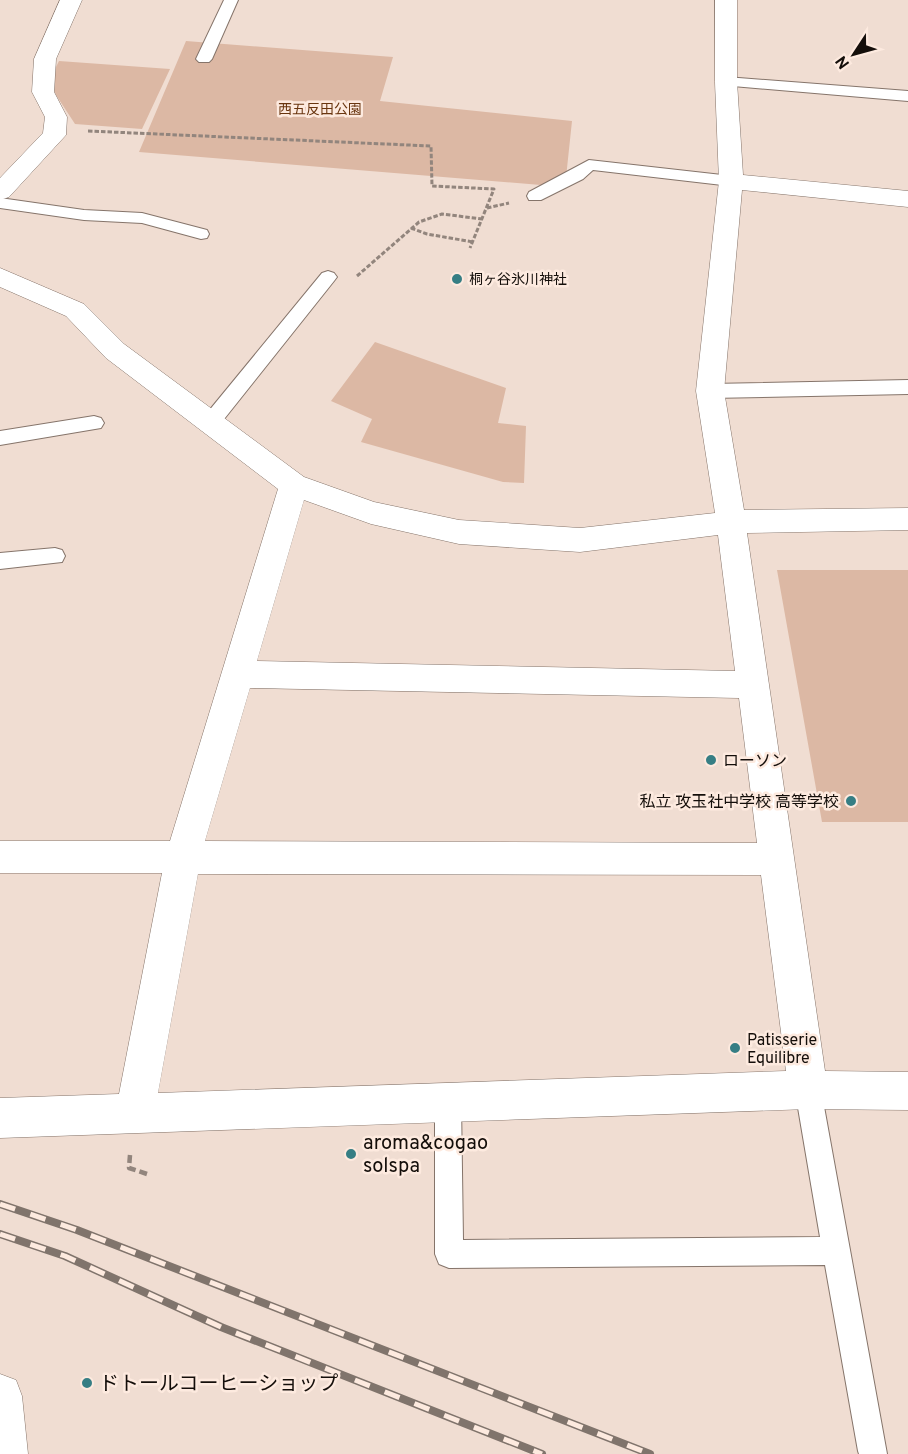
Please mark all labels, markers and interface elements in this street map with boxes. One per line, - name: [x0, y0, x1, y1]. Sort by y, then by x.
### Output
- north arrow: [824, 24, 884, 84]
- text: N: [832, 51, 855, 72]
- park label: 西五反田公園: [278, 102, 362, 119]
- marker: 桐ヶ谷氷川神社: [450, 272, 464, 286]
- place label: 桐ヶ谷氷川神社: [469, 272, 567, 289]
- place label: ローソン: [723, 752, 787, 772]
- marker: ローソン: [704, 753, 718, 767]
- place label: 私立 攻玉社中学校 高等学校: [639, 793, 839, 813]
- marker: 私立 攻玉社中学校 高等学校: [844, 794, 858, 808]
- place label: Patisserie Equilibre: [747, 1031, 817, 1069]
- marker: Patisserie Equilibre: [728, 1041, 742, 1055]
- place label: aroma&cogao solspa: [363, 1131, 488, 1180]
- marker: aroma&cogao solspa: [344, 1147, 358, 1161]
- place label: ドトールコーヒーショップ: [99, 1372, 338, 1398]
- marker: ドトールコーヒーショップ: [80, 1376, 94, 1390]

